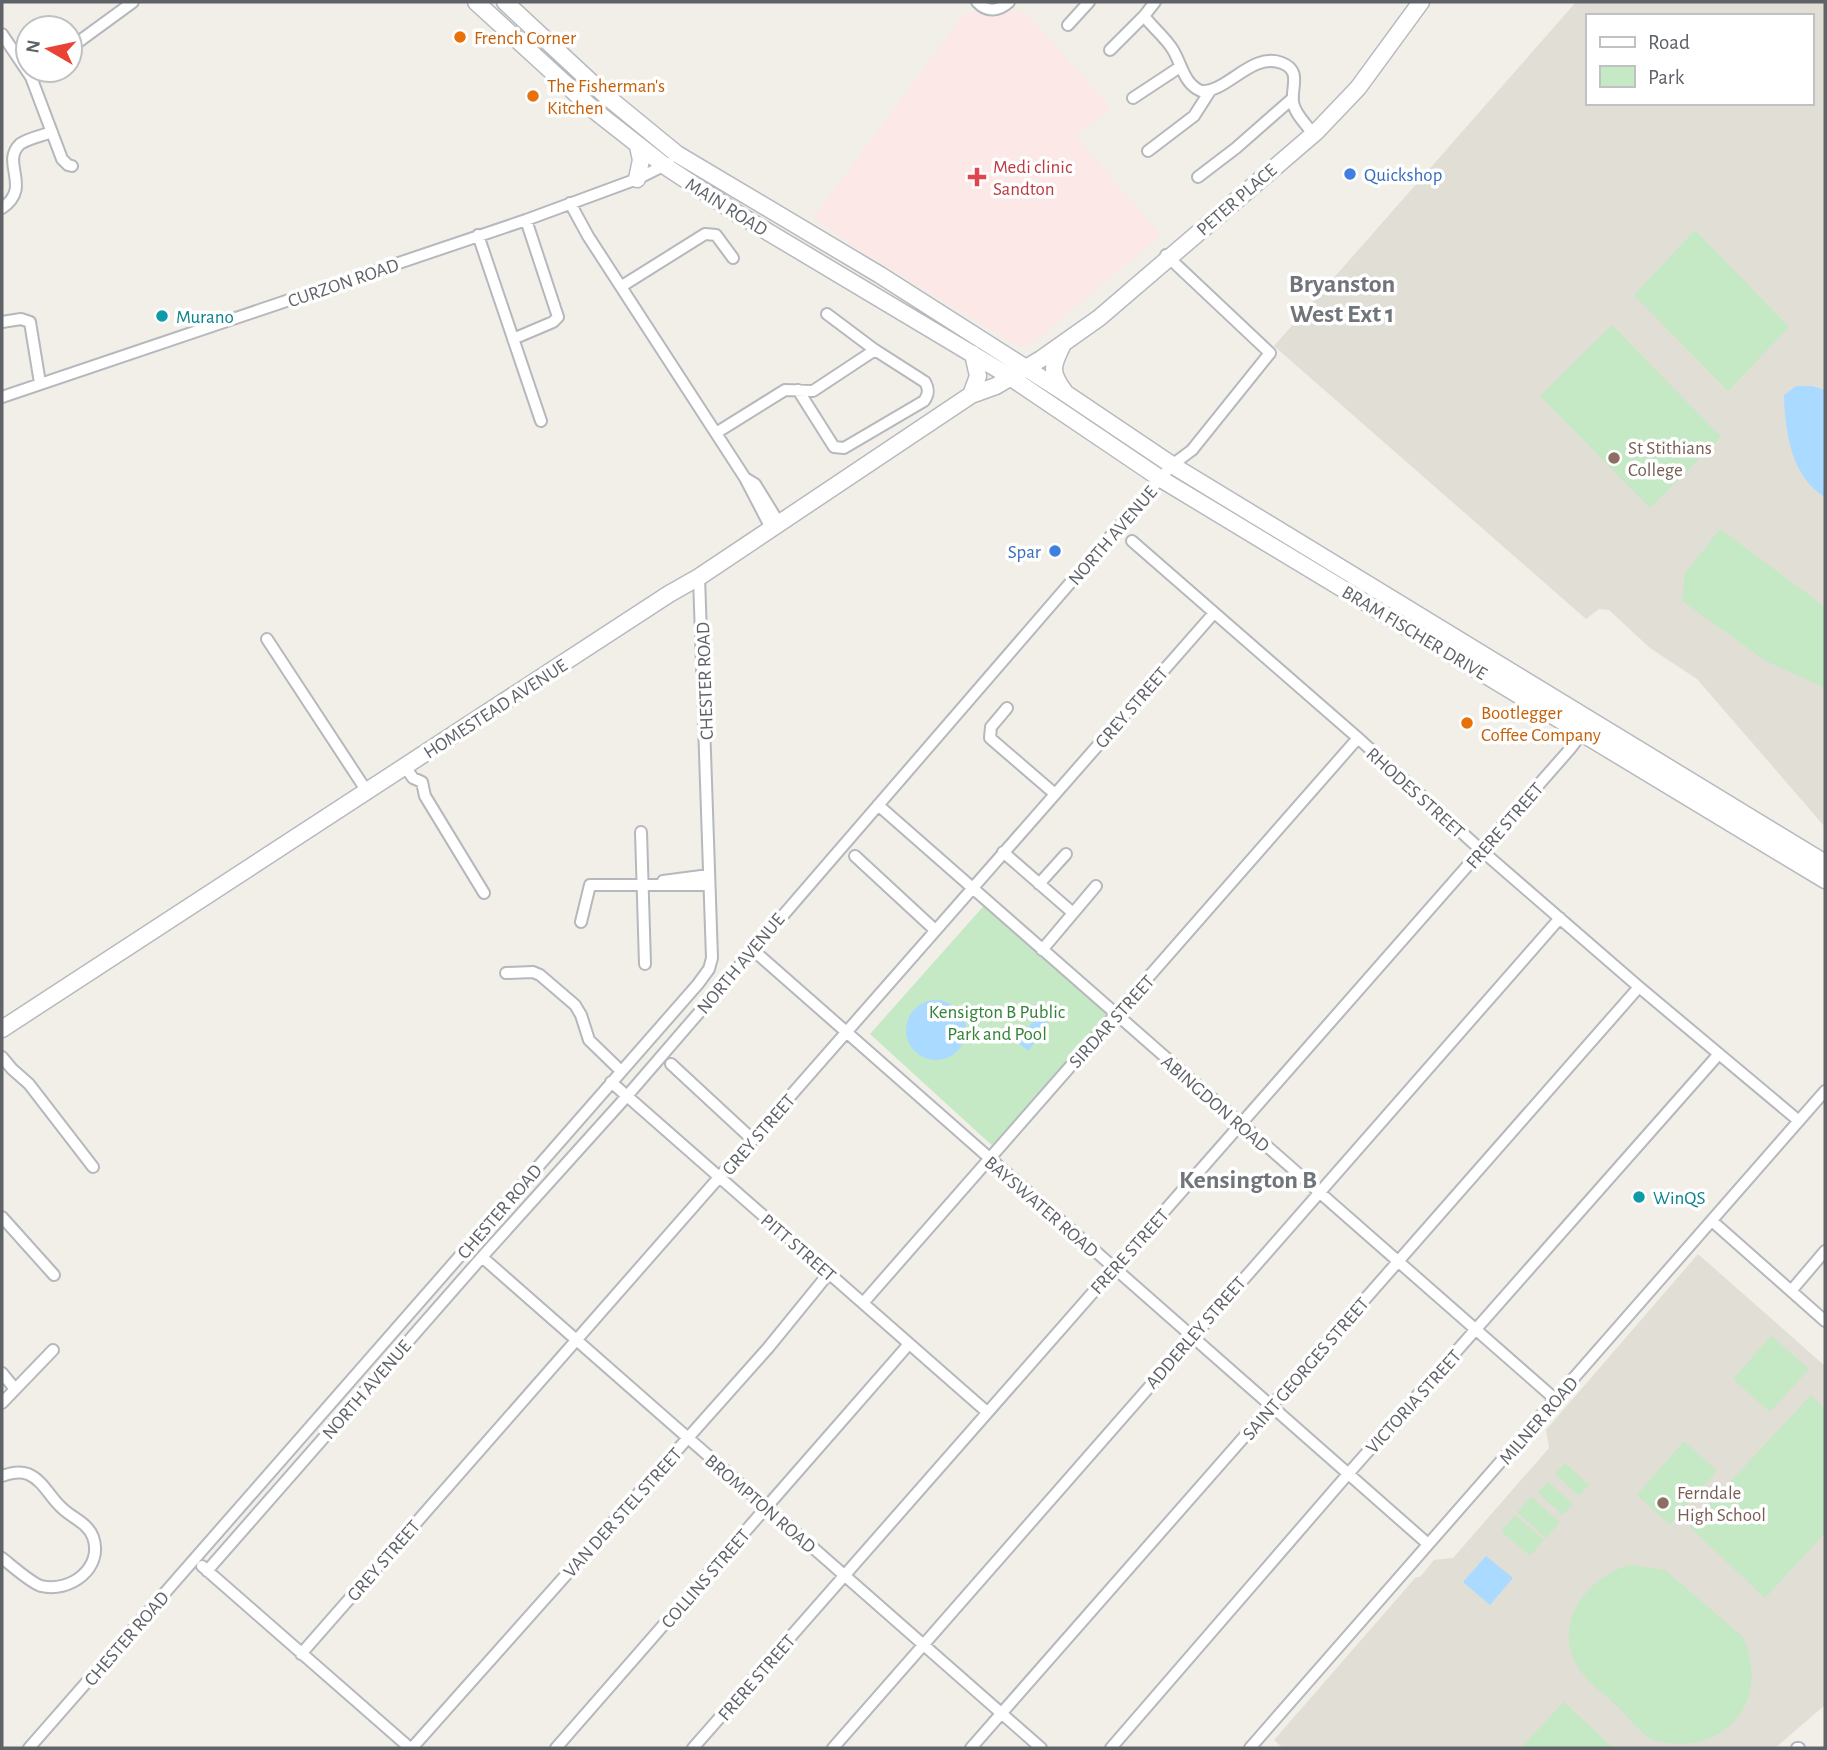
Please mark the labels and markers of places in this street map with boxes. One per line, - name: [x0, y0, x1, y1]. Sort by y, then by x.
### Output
- marker: French Corner: [452, 29, 468, 45]
- place label: French Corner: [474, 29, 576, 48]
- place label: The Fisherman's Kitchen: [547, 77, 665, 118]
- marker: The Fisherman's Kitchen: [525, 88, 541, 104]
- place label: Medi clinic Sandton: [993, 158, 1072, 199]
- marker: Quickshop: [1342, 166, 1358, 182]
- place label: Quickshop: [1364, 166, 1442, 185]
- marker: Medi clinic Sandton: [967, 167, 987, 187]
- marker: Murano: [154, 308, 170, 324]
- place label: Murano: [176, 308, 234, 327]
- place label: St Stithians College: [1628, 439, 1712, 480]
- marker: St Stithians College: [1606, 450, 1622, 466]
- place label: Spar: [1008, 543, 1041, 562]
- marker: Spar: [1047, 543, 1063, 559]
- place label: Bootlegger Coffee Company: [1481, 704, 1601, 745]
- marker: Bootlegger Coffee Company: [1459, 715, 1475, 731]
- marker: WinQS: [1631, 1189, 1647, 1205]
- place label: WinQS: [1653, 1189, 1706, 1208]
- place label: Ferndale High School: [1677, 1484, 1766, 1525]
- marker: Ferndale High School: [1655, 1495, 1671, 1511]

